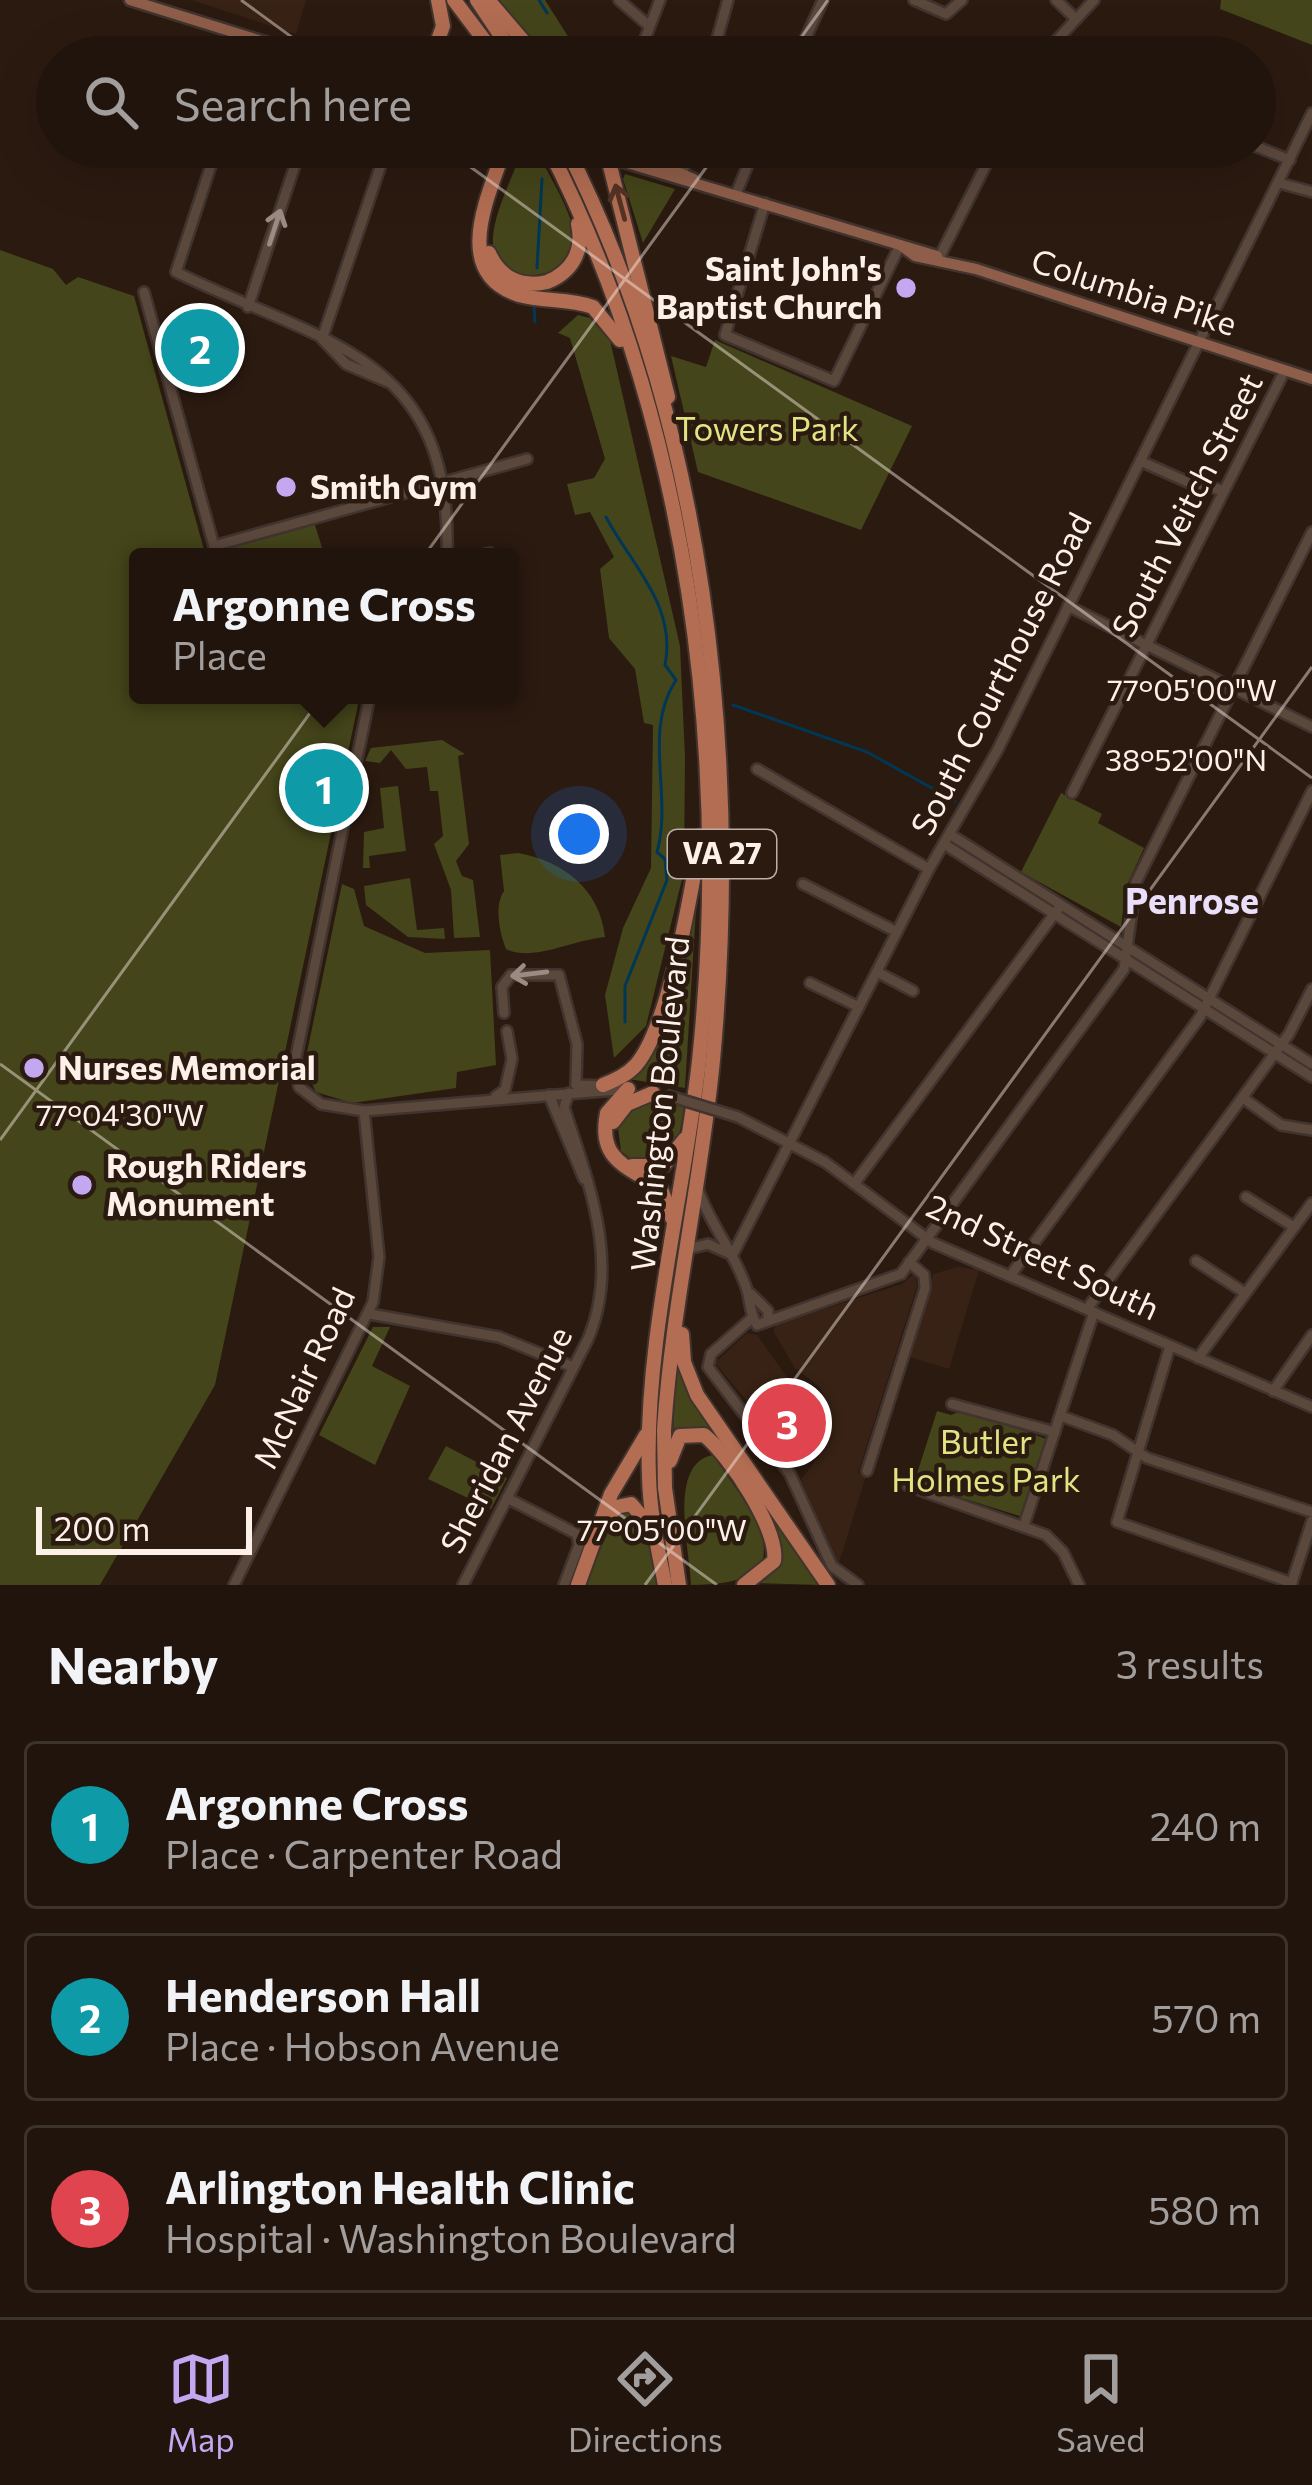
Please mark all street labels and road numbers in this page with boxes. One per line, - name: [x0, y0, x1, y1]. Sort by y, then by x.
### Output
- street label: Columbia Pike: [1027, 238, 1242, 343]
- street label: South Veitch Street: [1101, 366, 1270, 643]
- street label: South Courthouse Road: [900, 505, 1099, 841]
- road number: VA 27: [668, 830, 776, 878]
- street label: Washington Boulevard: [621, 934, 697, 1274]
- street label: 2nd Street South: [921, 1184, 1167, 1327]
- street label: McNair Road: [243, 1280, 362, 1474]
- street label: Sheridan Avenue: [430, 1319, 579, 1560]

